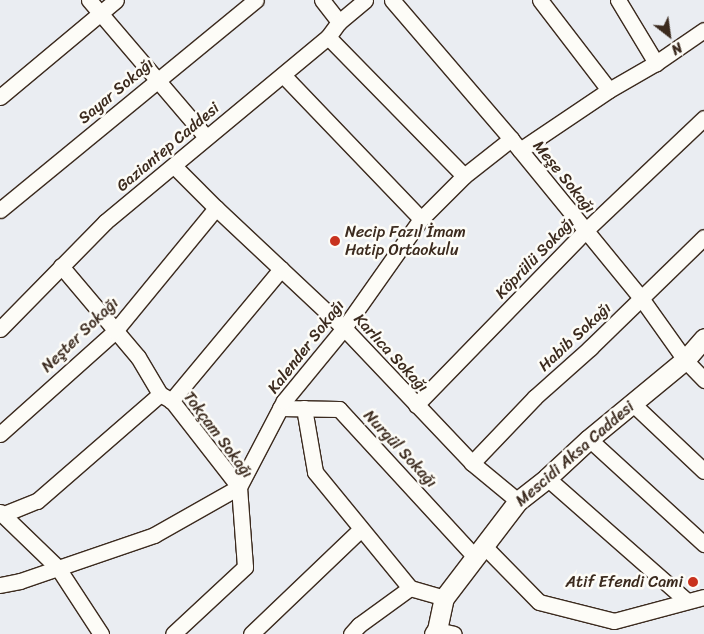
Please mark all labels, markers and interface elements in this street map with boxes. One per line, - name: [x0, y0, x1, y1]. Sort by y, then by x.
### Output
- north arrow: [644, 10, 694, 60]
- text: N: [666, 35, 687, 62]
- street label: Sayar Sokağı: [74, 54, 158, 128]
- street label: Gaziantep Caddesi: [113, 98, 223, 196]
- street label: Meşe Sokağı: [529, 137, 599, 217]
- street label: Köprülü Sokağı: [491, 213, 579, 303]
- place label: Necip Fazıl İmam Hatip Ortaokulu: [345, 222, 466, 260]
- marker: Necip Fazıl İmam Hatip Ortaokulu: [329, 235, 341, 247]
- street label: Neşter Sokağı: [37, 293, 123, 377]
- street label: Kalender Sokağı: [264, 296, 348, 398]
- street label: Habib Sokağı: [535, 298, 615, 376]
- street label: Karlıca Sokağı: [350, 310, 432, 396]
- street label: Tokçam Sokağı: [179, 388, 257, 482]
- street label: Mescidi Aksa Caddesi: [512, 397, 638, 511]
- street label: Nurgül Sokağı: [359, 406, 441, 492]
- place label: Atif Efendi Cami: [565, 572, 683, 592]
- marker: Atif Efendi Cami: [687, 576, 699, 588]

